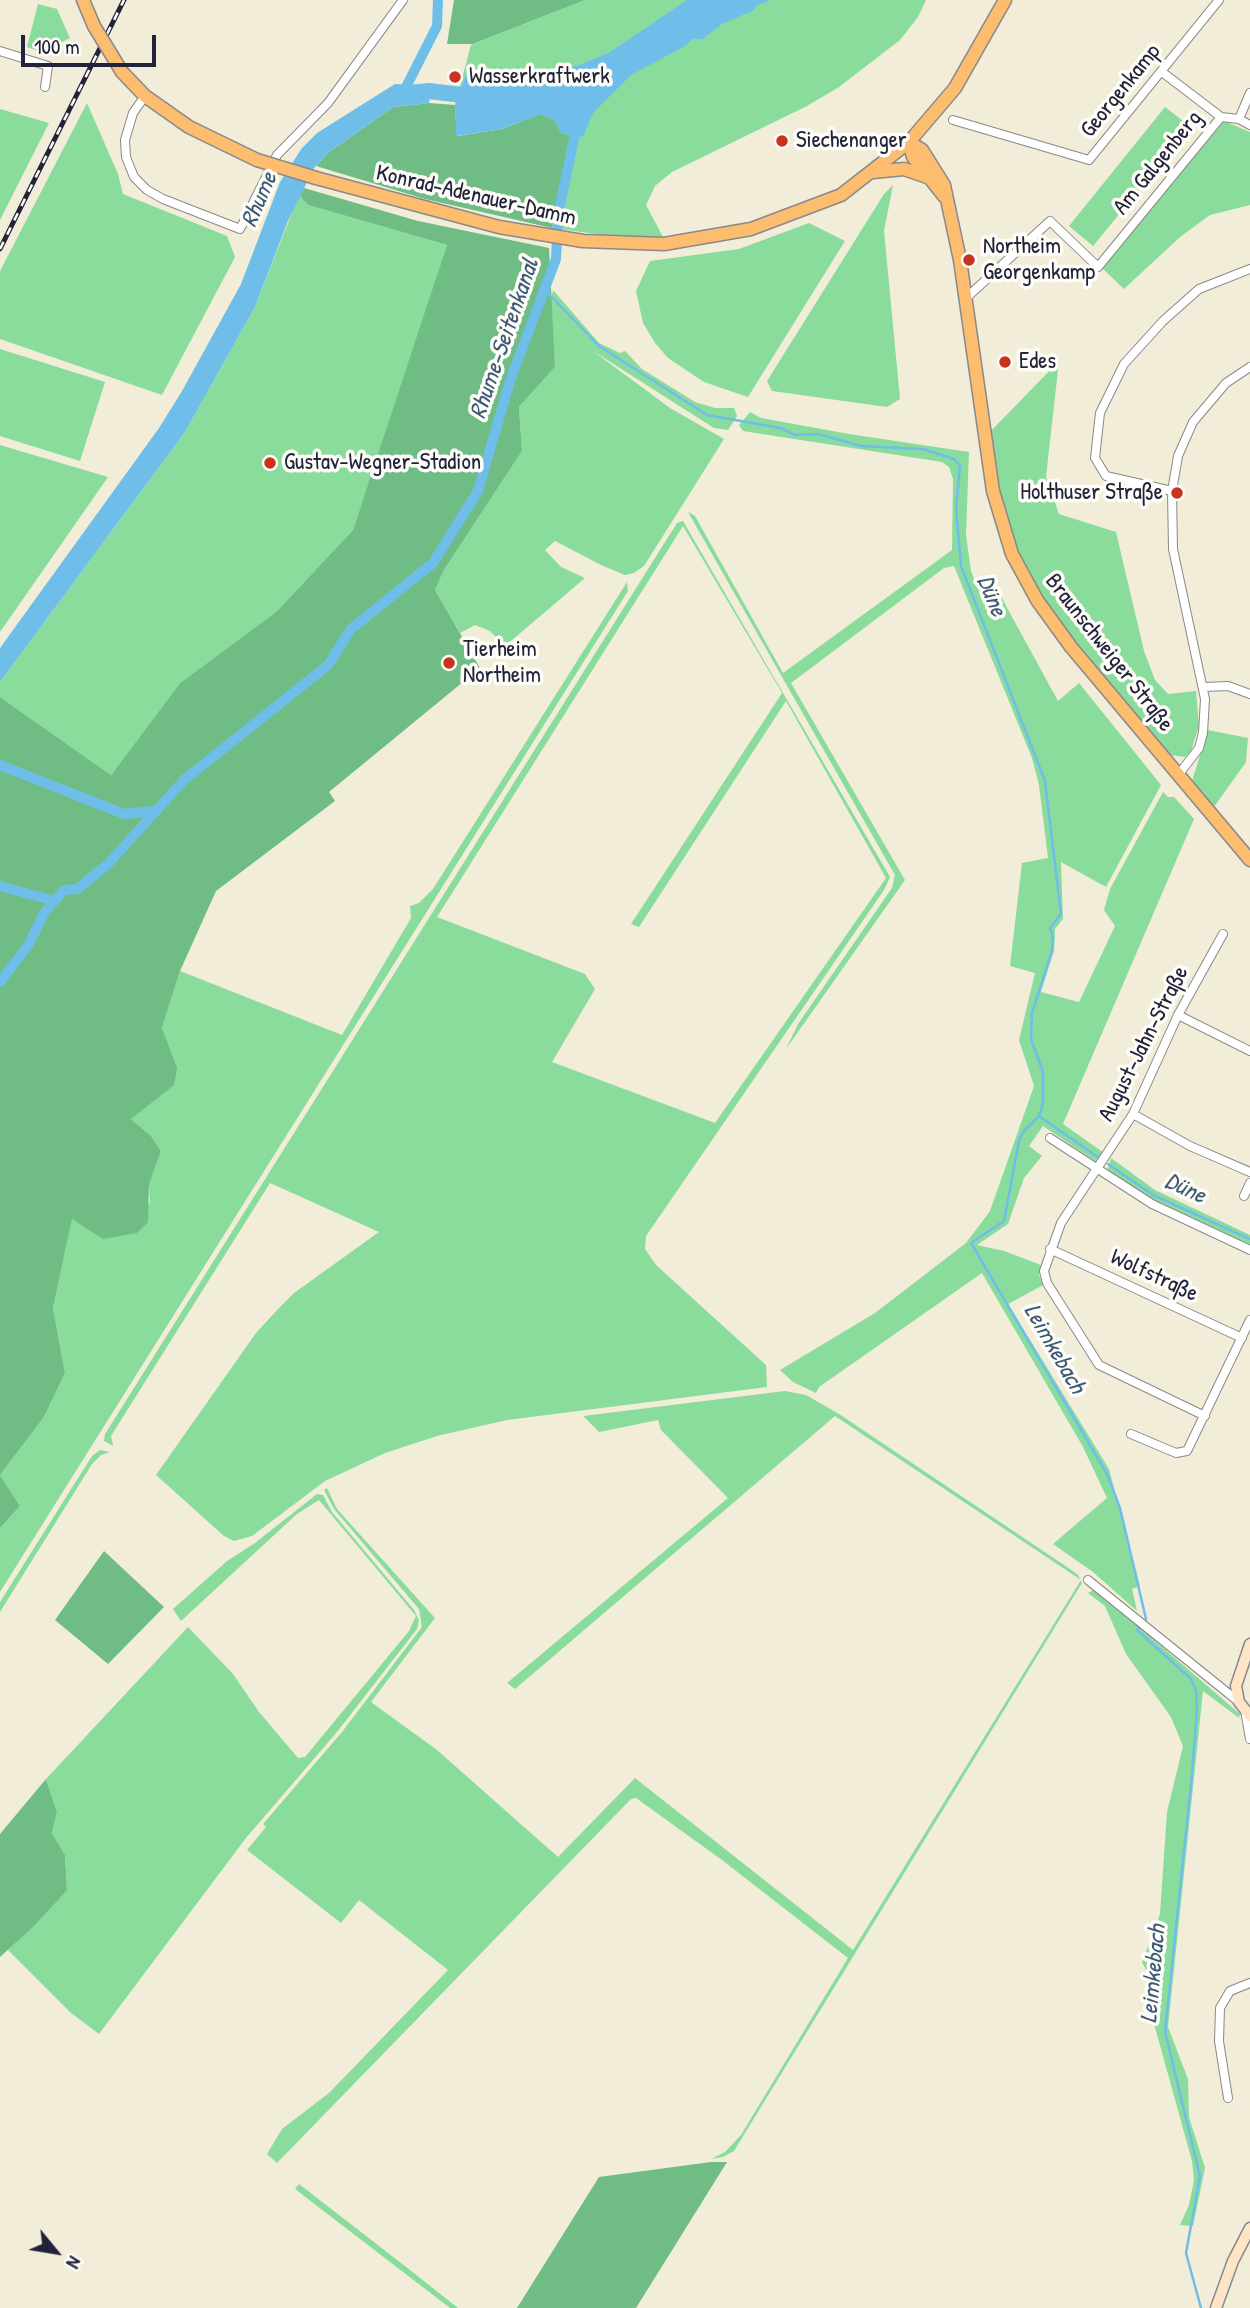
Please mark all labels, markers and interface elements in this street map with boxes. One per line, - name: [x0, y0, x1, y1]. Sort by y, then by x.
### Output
- scale bar: [24, 21, 159, 65]
- text: 100 m: [34, 32, 80, 61]
- street label: Georgenkamp: [1075, 39, 1167, 143]
- place label: Wasserkraftwerk: [469, 63, 610, 91]
- marker: Wasserkraftwerk: [447, 69, 463, 85]
- street label: Am Galgenberg: [1108, 105, 1208, 221]
- place label: Siechenanger: [796, 127, 907, 155]
- marker: Siechenanger: [774, 133, 790, 149]
- street label: Konrad-Adenauer-Damm: [373, 160, 579, 232]
- water label: Rhume: [236, 168, 284, 232]
- place label: Northeim Georgenkamp: [983, 233, 1095, 287]
- marker: Northeim Georgenkamp: [961, 252, 977, 268]
- water label: Rhume-Seitenkanal: [464, 255, 546, 423]
- place label: Edes: [1019, 348, 1056, 376]
- marker: Edes: [997, 354, 1013, 370]
- place label: Gustav-Wegner-Stadion: [284, 449, 481, 477]
- marker: Gustav-Wegner-Stadion: [262, 455, 278, 471]
- place label: Holthuser Straße: [1020, 479, 1163, 507]
- marker: Holthuser Straße: [1169, 485, 1185, 501]
- street label: Braunschweiger Straße: [1039, 569, 1179, 737]
- water label: Düne: [970, 571, 1012, 621]
- place label: Tierheim Northeim: [463, 636, 541, 690]
- marker: Tierheim Northeim: [441, 655, 457, 671]
- street label: August-Jahn-Straße: [1093, 962, 1195, 1126]
- water label: Düne: [1160, 1167, 1210, 1211]
- street label: Wolfstraße: [1106, 1244, 1202, 1308]
- water label: Leimkebach: [1017, 1299, 1091, 1399]
- water label: Leimkebach: [1135, 1924, 1173, 2024]
- north arrow: [21, 2217, 91, 2287]
- text: N: [60, 2252, 88, 2273]

